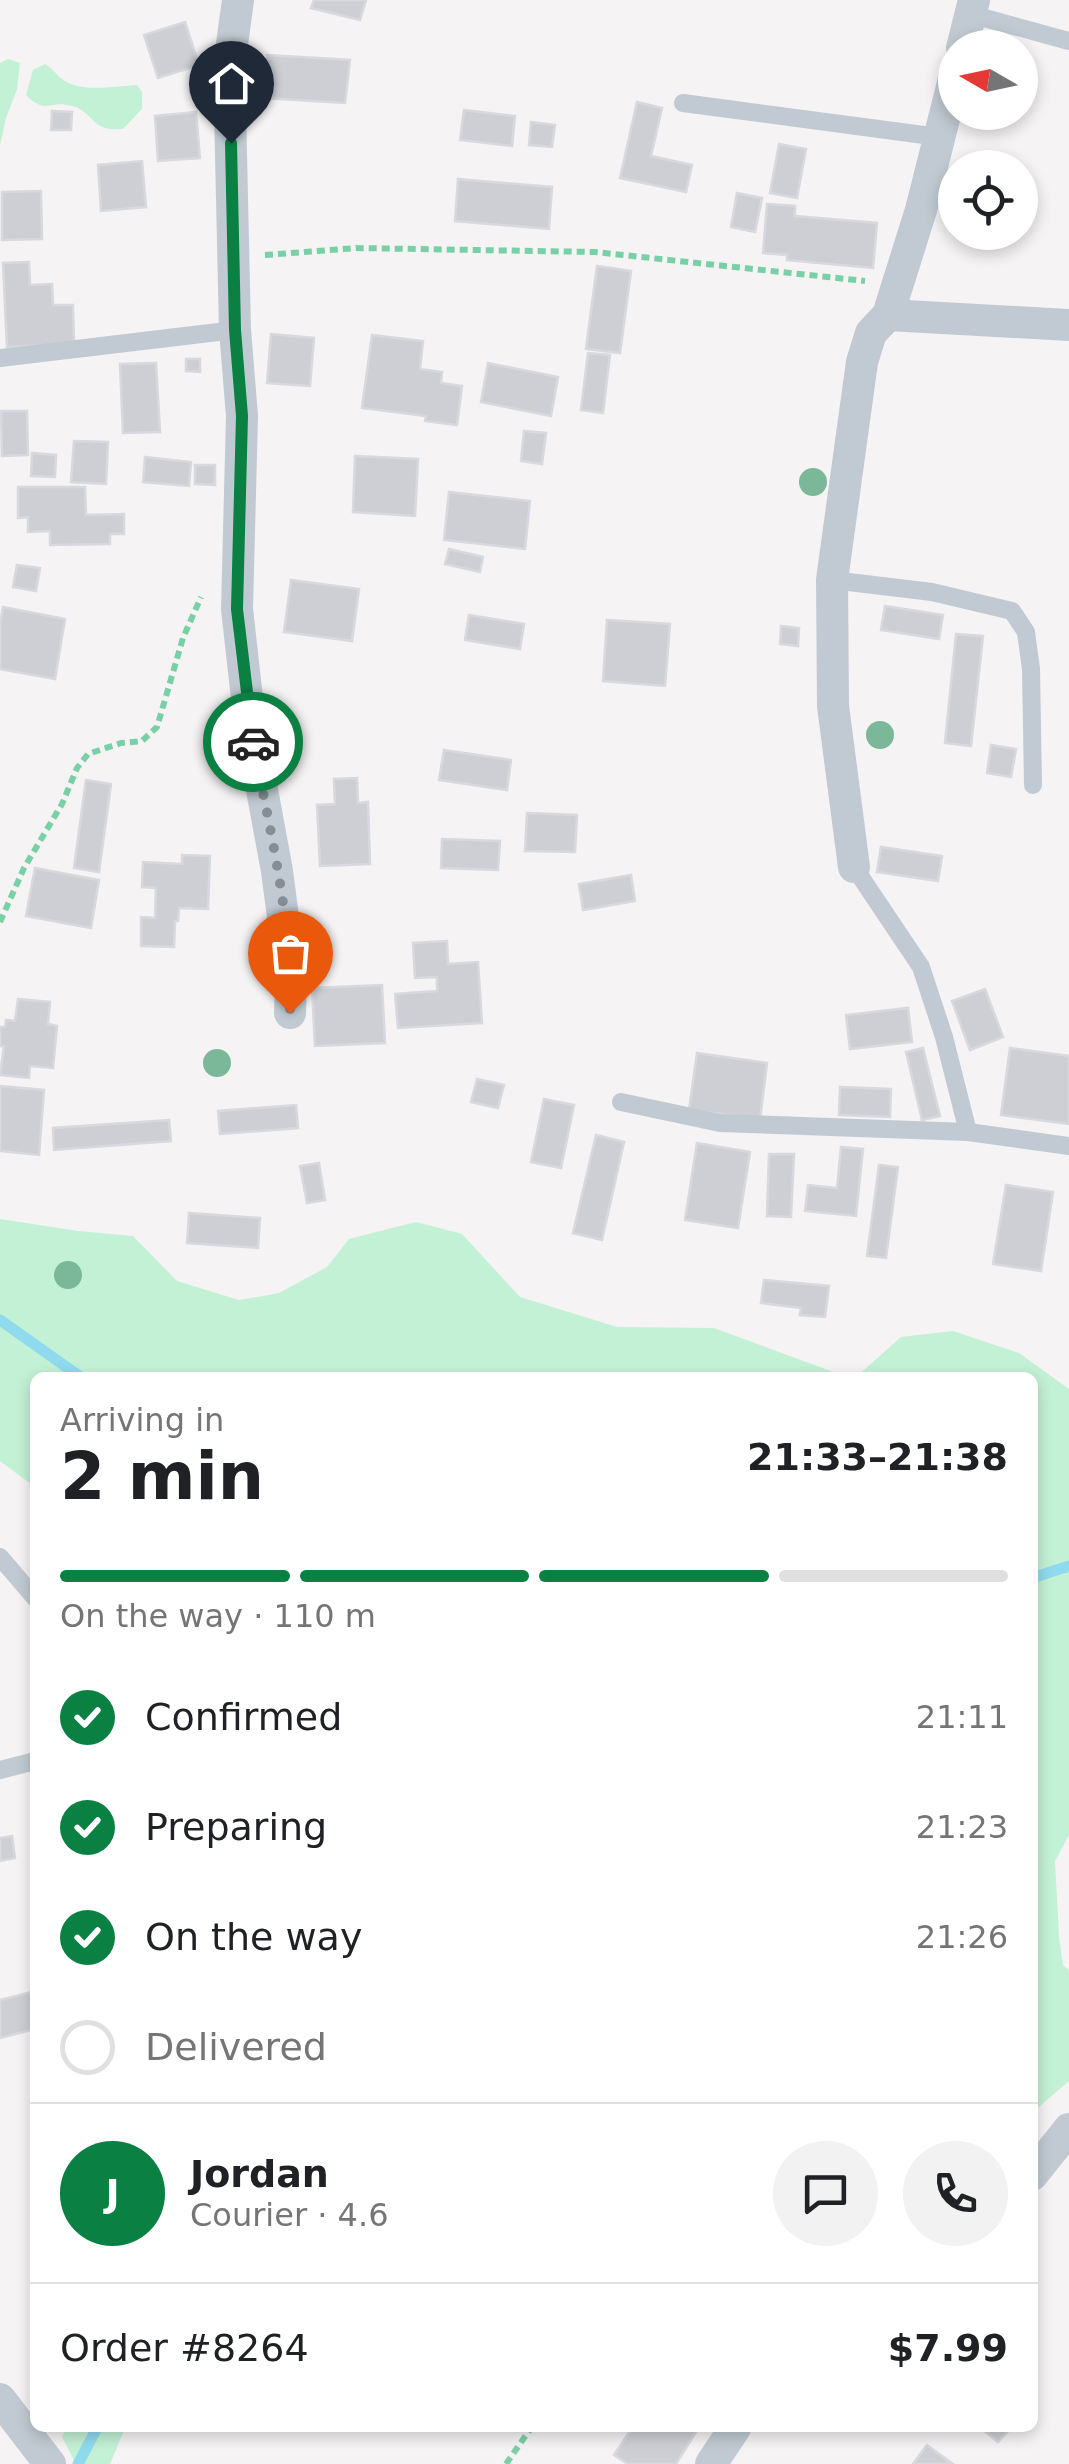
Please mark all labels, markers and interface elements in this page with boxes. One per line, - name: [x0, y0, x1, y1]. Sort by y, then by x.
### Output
- north arrow: [938, 30, 1038, 130]
- map controls: [938, 30, 1038, 250]
- pin: [189, 41, 274, 144]
- icon: home: [204, 56, 259, 111]
- button: locate: [938, 150, 1038, 250]
- courier: [203, 692, 303, 792]
- icon: car: [226, 715, 281, 770]
- pin: [248, 911, 333, 1014]
- icon: bag: [263, 926, 318, 981]
- text: Arriving in: [60, 1401, 224, 1439]
- text: 21:33–21:38: [747, 1435, 1008, 1479]
- text: 2 min: [60, 1439, 264, 1514]
- text: On the way · 110 m: [60, 1597, 376, 1635]
- icon: check: [60, 1690, 115, 1745]
- text: Confirmed: [145, 1695, 342, 1739]
- text: 21:11: [916, 1698, 1008, 1736]
- icon: check: [60, 1800, 115, 1855]
- text: Preparing: [145, 1805, 327, 1849]
- text: 21:23: [916, 1808, 1008, 1846]
- icon: check: [60, 1910, 115, 1965]
- text: On the way: [145, 1915, 362, 1959]
- text: 21:26: [916, 1918, 1008, 1956]
- text: Delivered: [145, 2025, 327, 2069]
- button: chat: [773, 2141, 878, 2246]
- button: phone: [903, 2141, 1008, 2246]
- text: Jordan: [190, 2152, 329, 2196]
- text: J: [105, 2171, 120, 2215]
- text: Courier · 4.6: [190, 2196, 389, 2234]
- text: Order #8264: [60, 2326, 309, 2370]
- text: $7.99: [888, 2326, 1008, 2370]

